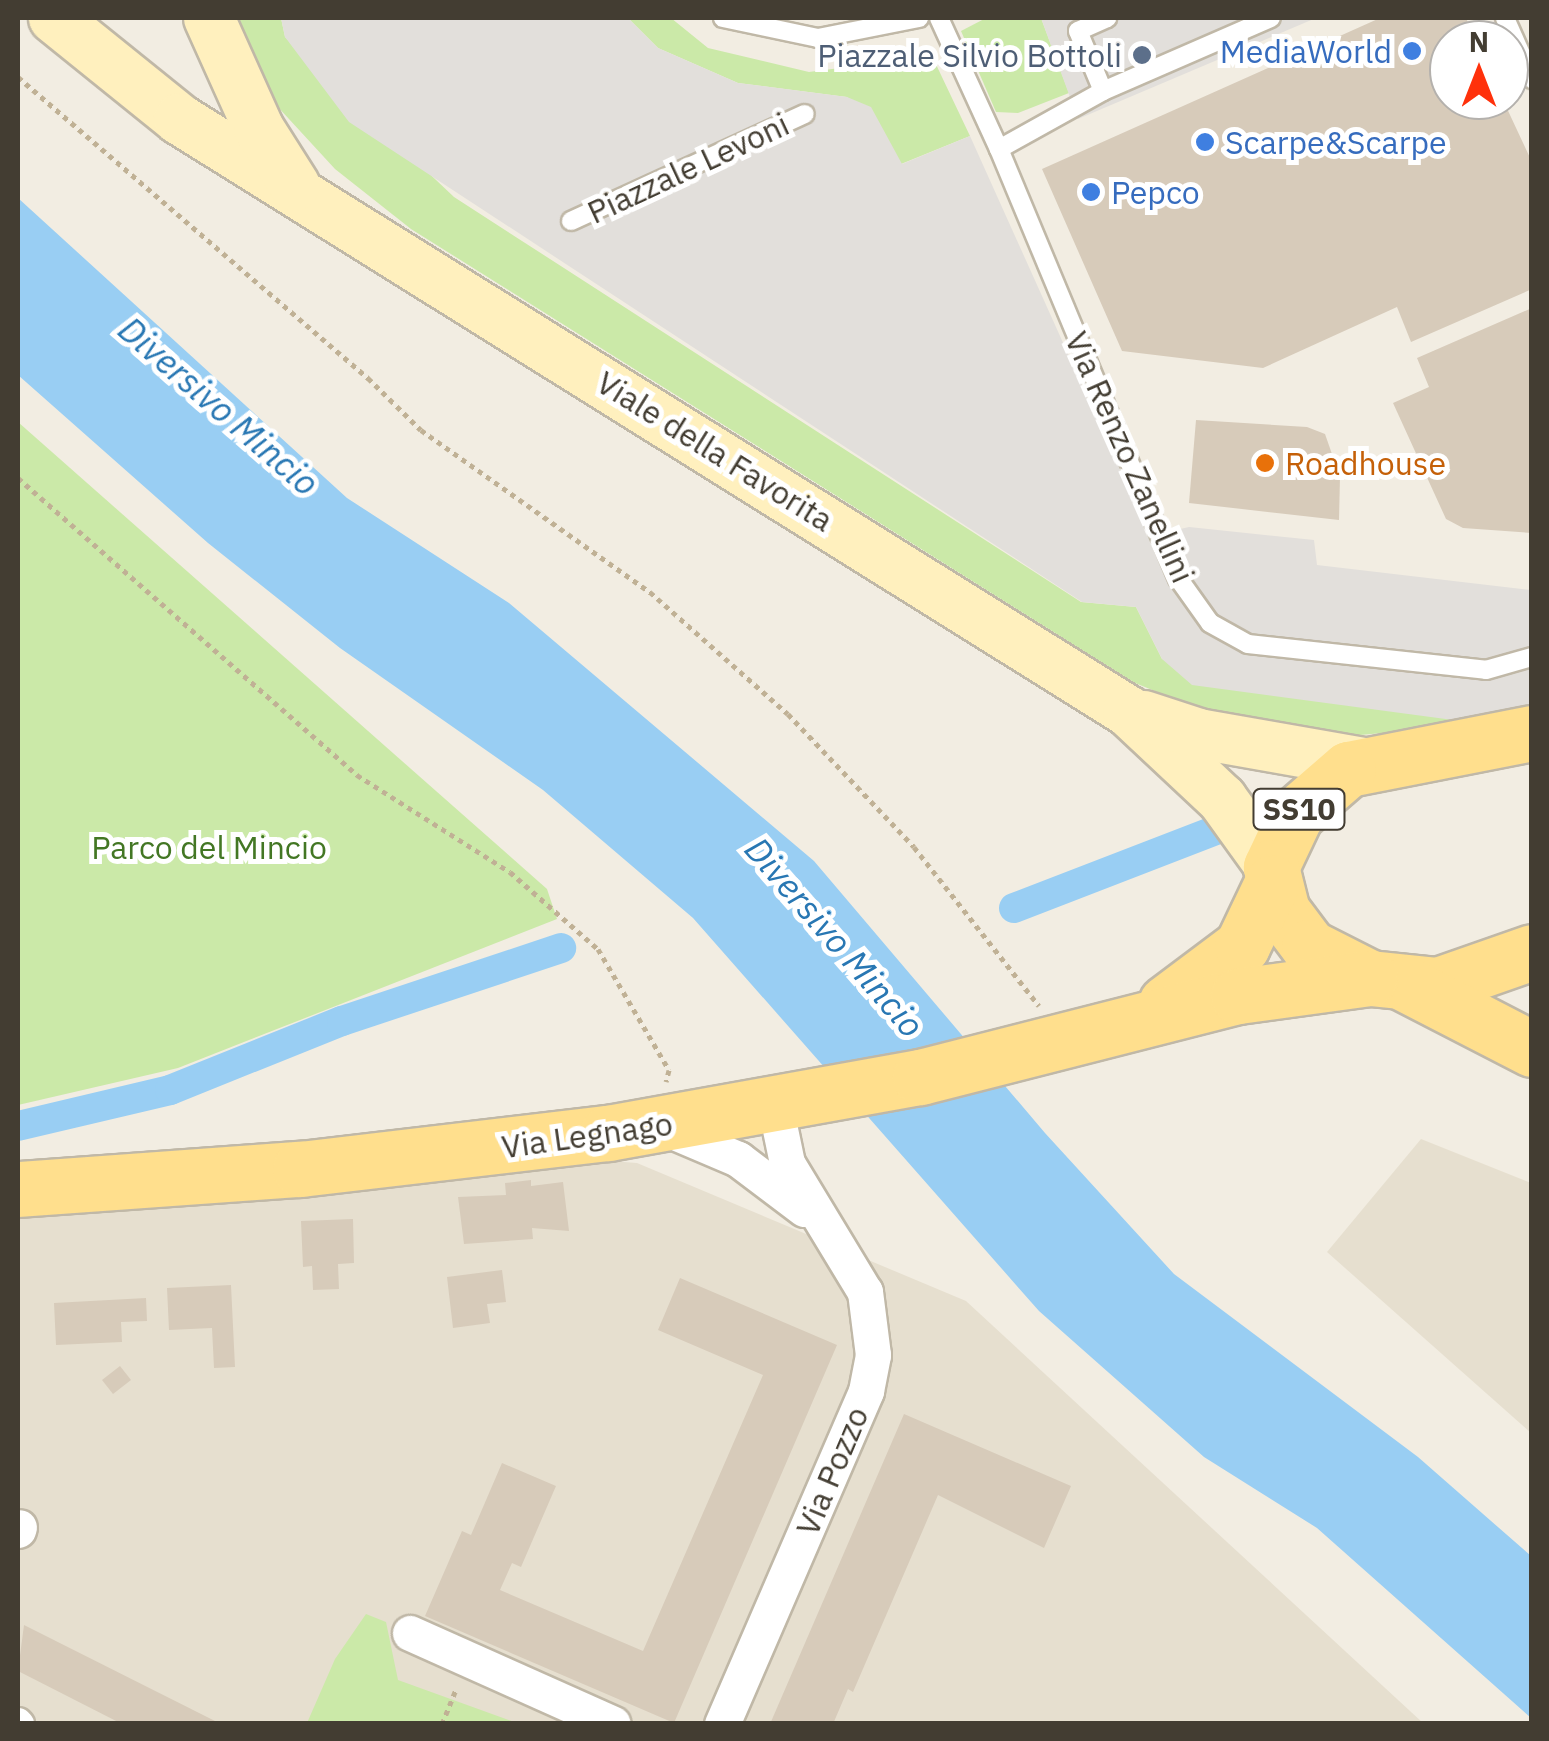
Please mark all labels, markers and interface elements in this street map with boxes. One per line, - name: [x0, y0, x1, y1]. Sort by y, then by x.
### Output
- north arrow: [1429, 20, 1529, 120]
- text: N: [1469, 23, 1489, 60]
- place label: MediaWorld: [1220, 32, 1392, 70]
- place label: Piazzale Silvio Bottoli: [817, 36, 1122, 74]
- marker: MediaWorld: [1401, 40, 1423, 62]
- marker: Piazzale Silvio Bottoli: [1131, 44, 1153, 66]
- street label: Piazzale Levoni: [581, 105, 795, 231]
- place label: Scarpe&Scarpe: [1225, 123, 1447, 161]
- marker: Scarpe&Scarpe: [1194, 131, 1216, 153]
- place label: Pepco: [1111, 173, 1200, 211]
- marker: Pepco: [1080, 181, 1102, 203]
- water label: Diversivo Mincio: [110, 308, 328, 504]
- street label: Via Renzo Zanellini: [1057, 326, 1203, 588]
- street label: Viale della Favorita: [590, 363, 840, 539]
- place label: Roadhouse: [1285, 444, 1446, 482]
- marker: Roadhouse: [1254, 452, 1276, 474]
- road number: SS10: [1252, 784, 1346, 834]
- park label: Parco del Mincio: [91, 828, 327, 866]
- water label: Diversivo Mincio: [737, 828, 933, 1046]
- street label: Via Legnago: [499, 1104, 675, 1166]
- street label: Via Pozzo: [788, 1401, 876, 1541]

